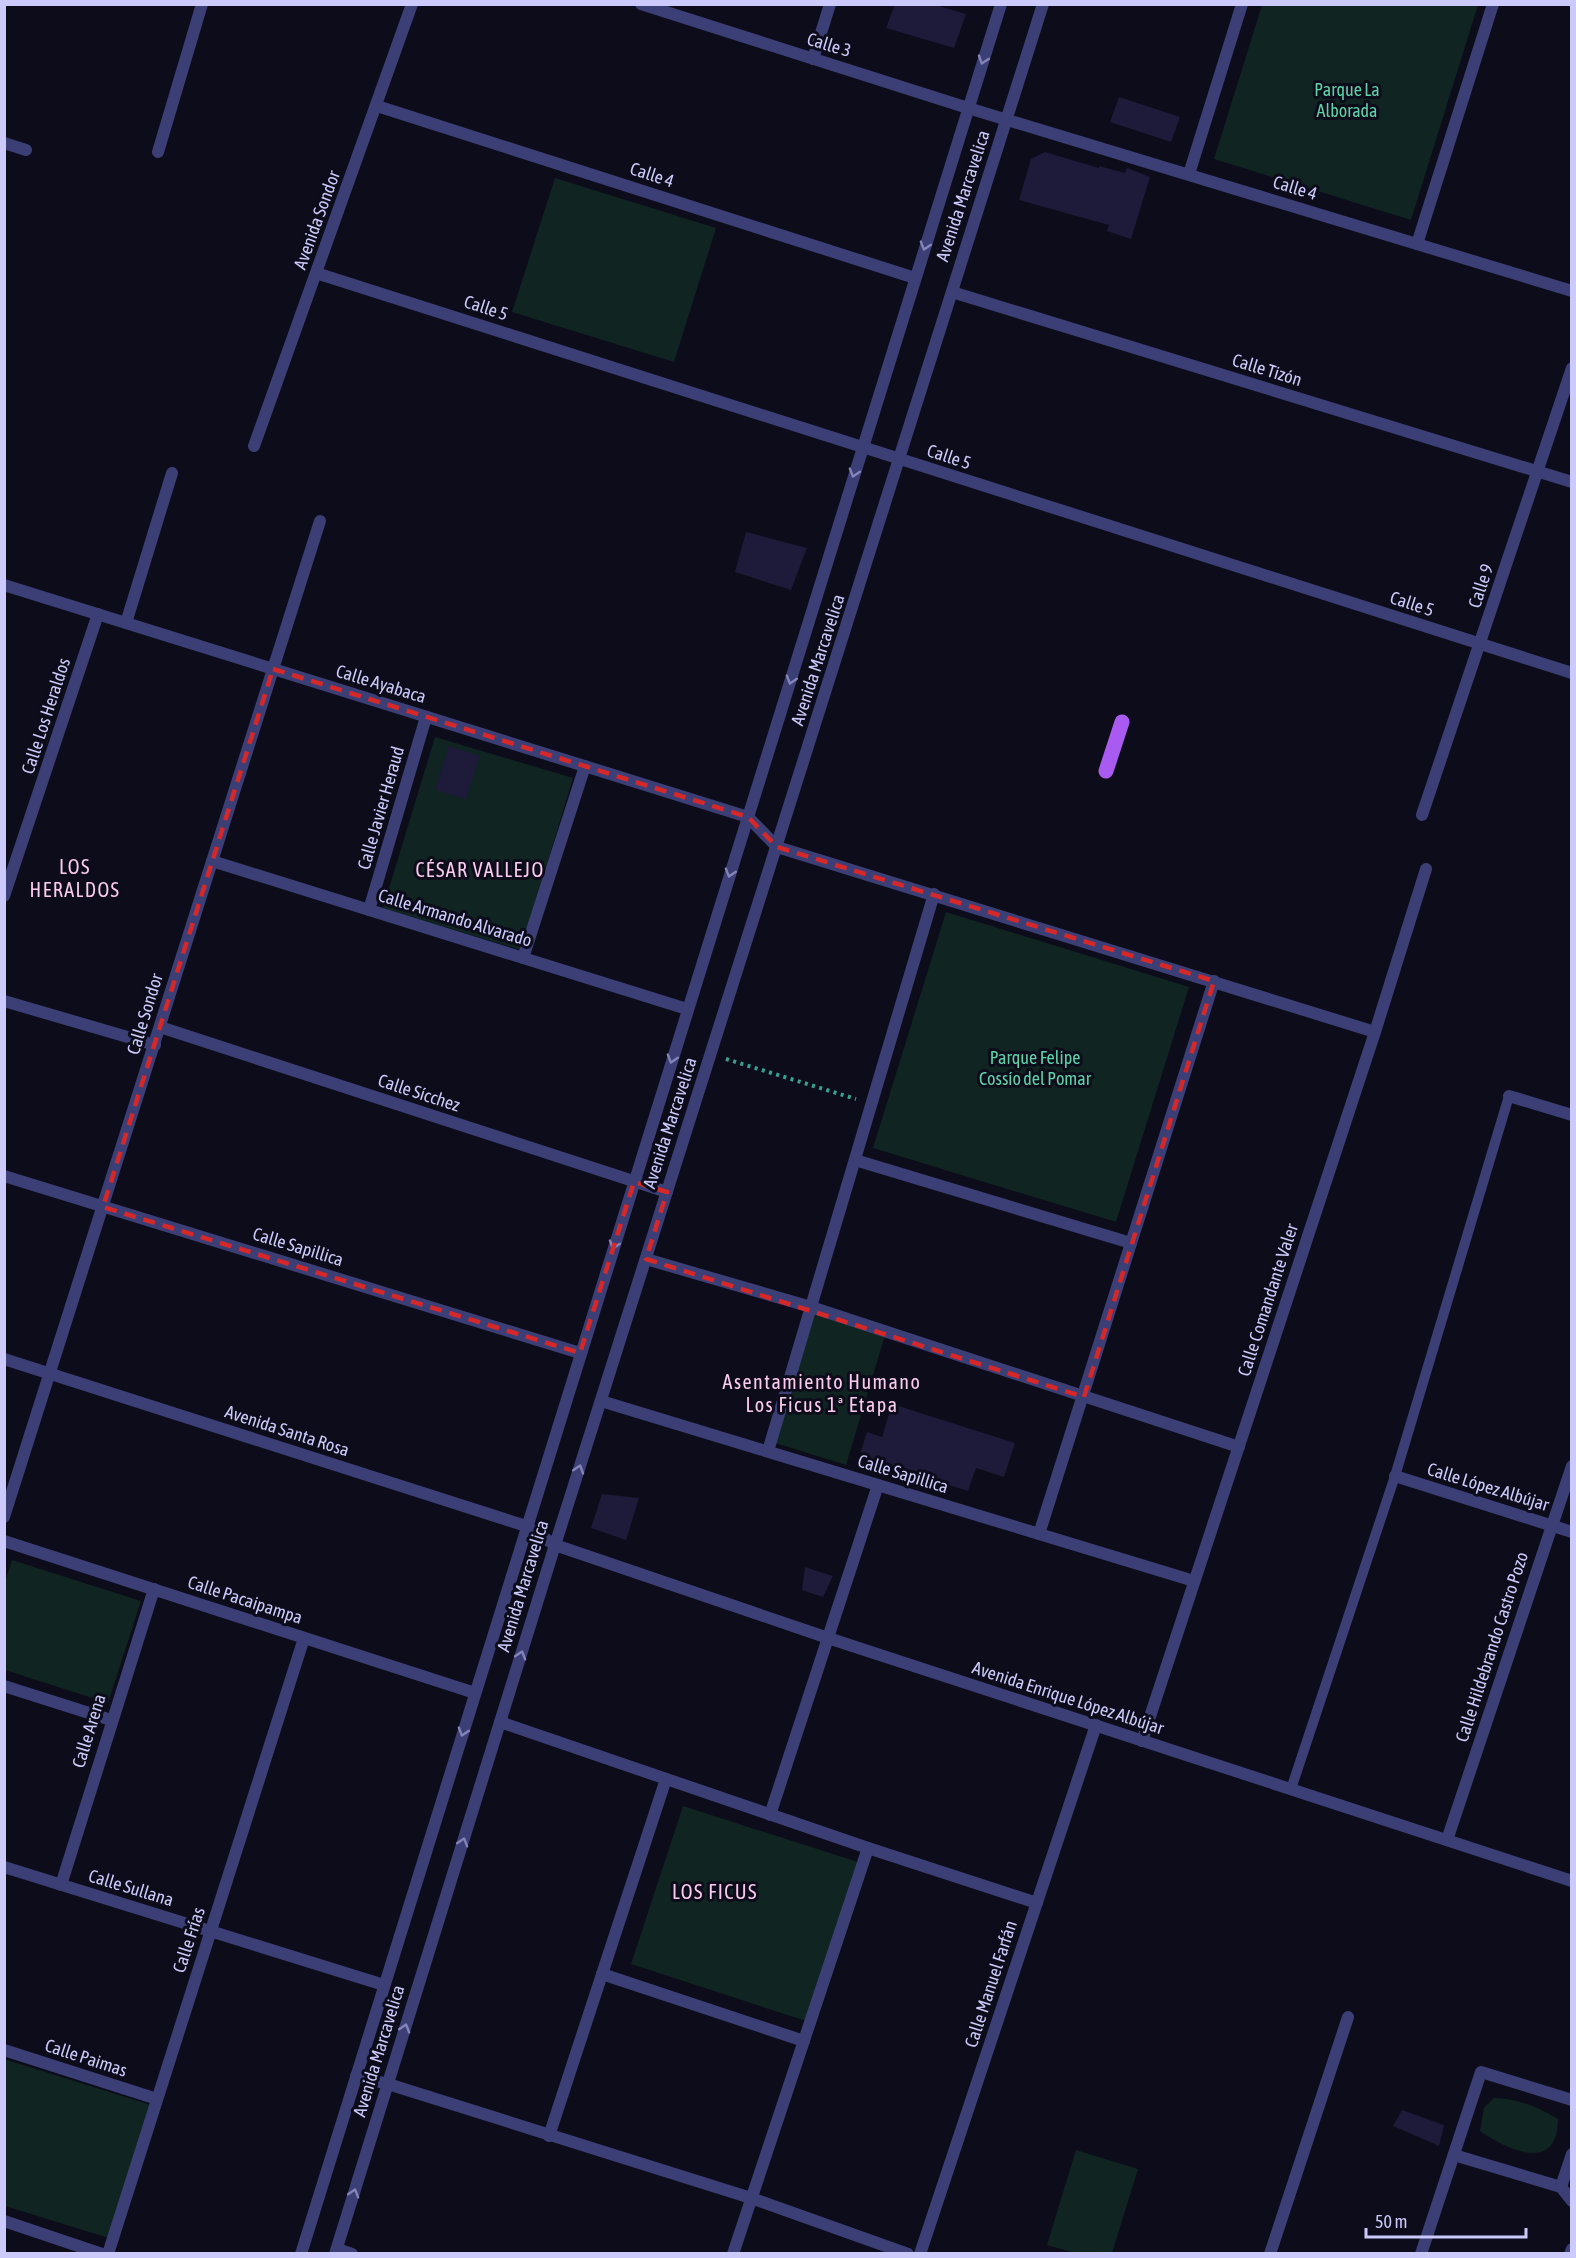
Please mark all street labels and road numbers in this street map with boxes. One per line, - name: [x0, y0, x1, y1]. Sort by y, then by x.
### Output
- street label: Calle 3: [805, 28, 854, 61]
- street label: Avenida Marcavelica: [931, 128, 994, 264]
- street label: Calle 4: [628, 158, 677, 191]
- street label: Avenida Sondor: [289, 167, 344, 272]
- street label: Calle 4: [1271, 171, 1320, 204]
- street label: Calle 5: [462, 291, 511, 324]
- street label: Calle Tizón: [1230, 349, 1304, 390]
- street label: Calle 5: [925, 440, 974, 473]
- street label: Calle 9: [1464, 561, 1497, 610]
- street label: Calle 5: [1388, 587, 1437, 620]
- street label: Avenida Marcavelica: [786, 592, 849, 728]
- street label: Calle Los Heraldos: [17, 655, 74, 776]
- street label: Calle Ayabaca: [334, 660, 429, 707]
- street label: Calle Javier Heraud: [353, 744, 408, 872]
- street label: Calle Armando Alvarado: [376, 884, 534, 951]
- street label: Calle Sondor: [122, 970, 167, 1057]
- street label: Avenida Marcavelica: [638, 1055, 701, 1191]
- street label: Calle Sícchez: [376, 1069, 463, 1116]
- street label: Calle Comandante Valer: [1233, 1220, 1302, 1379]
- street label: Calle Sapillica: [250, 1223, 346, 1270]
- street label: Avenida Santa Rosa: [222, 1401, 352, 1460]
- street label: Calle Sapillica: [855, 1450, 951, 1497]
- street label: Calle López Albújar: [1425, 1458, 1552, 1515]
- street label: Avenida Marcavelica: [493, 1517, 553, 1654]
- street label: Calle Hildebrando Castro Pozo: [1451, 1549, 1532, 1744]
- street label: Calle Pacaipampa: [185, 1571, 305, 1628]
- street label: Avenida Enrique López Albújar: [970, 1657, 1167, 1739]
- street label: Calle Arena: [67, 1692, 110, 1770]
- street label: Calle Sullana: [86, 1865, 176, 1910]
- street label: Calle Frías: [168, 1904, 209, 1975]
- street label: Calle Manuel Farfán: [960, 1918, 1021, 2050]
- street label: Avenida Marcavelica: [349, 1982, 409, 2119]
- street label: Calle Paimas: [42, 2034, 130, 2081]

